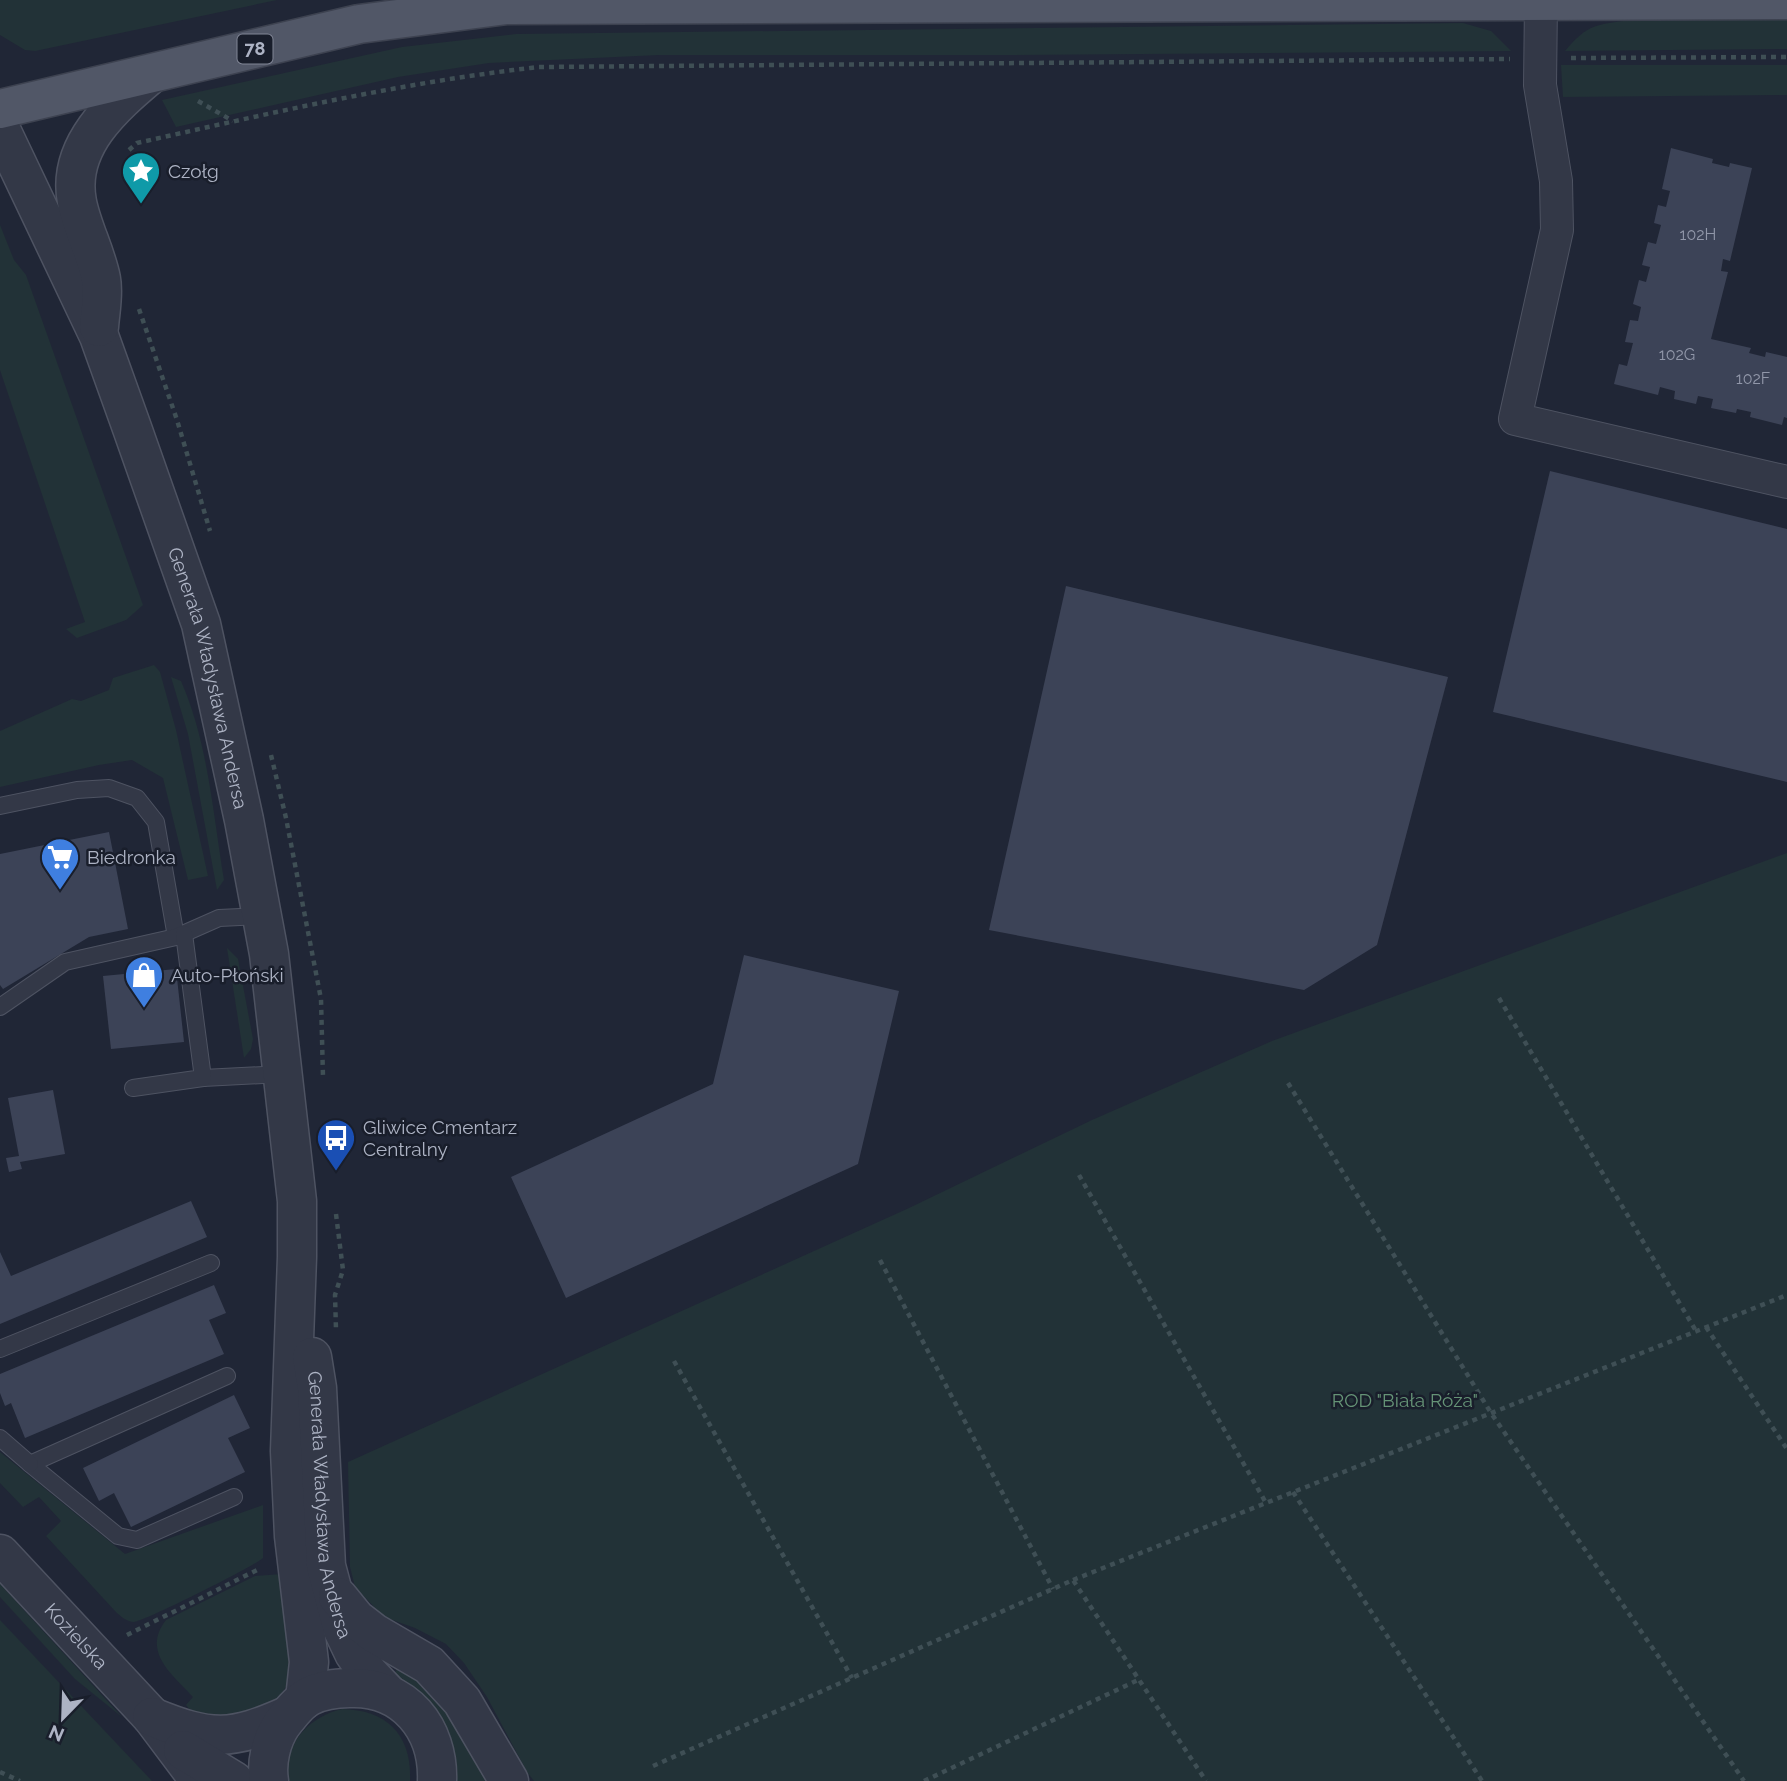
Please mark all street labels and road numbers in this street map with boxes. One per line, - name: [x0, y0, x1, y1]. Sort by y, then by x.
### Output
- road number: 78: [238, 34, 272, 64]
- street label: Generała Władysława Andersa: [164, 544, 252, 811]
- street label: Generała Władysława Andersa: [303, 1369, 356, 1642]
- street label: Kozielska: [40, 1598, 112, 1673]

